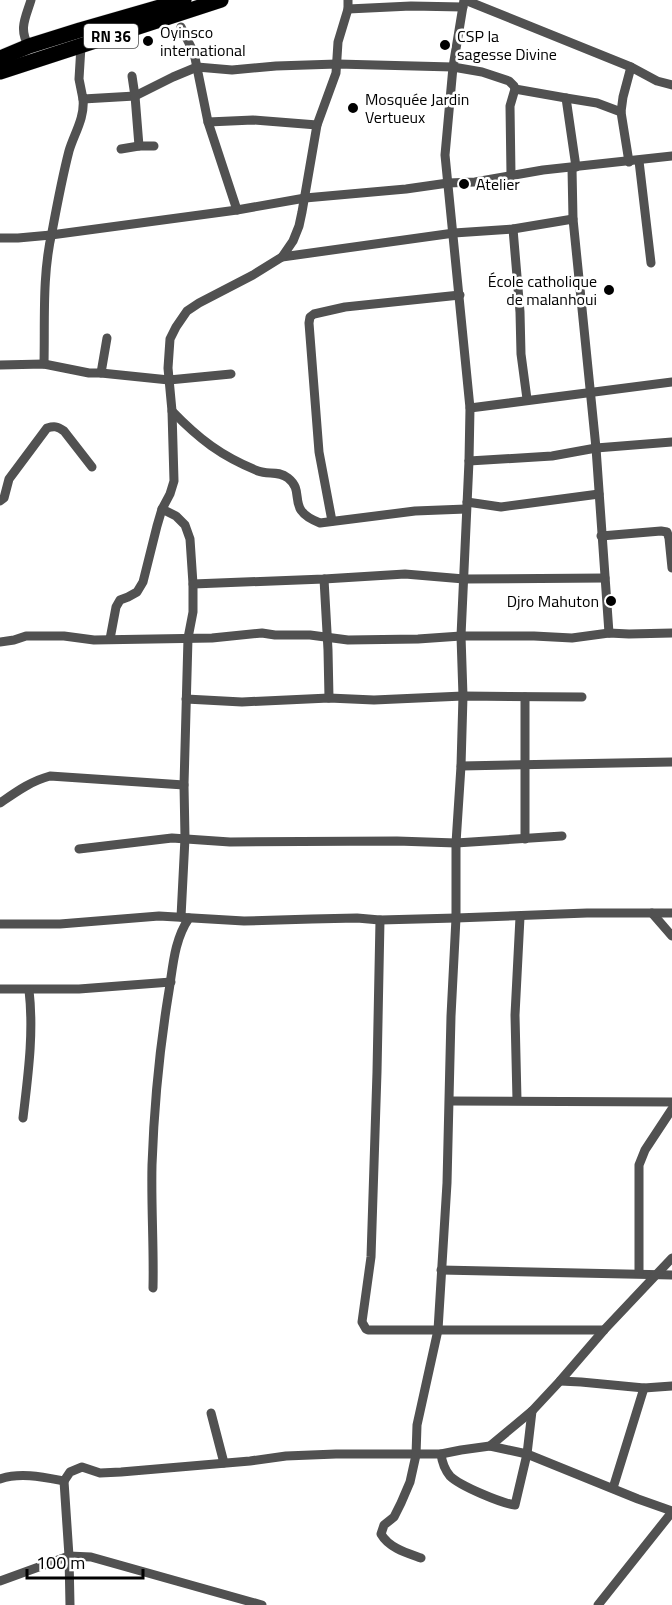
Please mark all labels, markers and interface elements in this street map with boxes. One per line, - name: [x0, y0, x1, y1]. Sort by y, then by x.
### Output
- place label: Oyinsco international: [160, 20, 246, 62]
- road number: RN 36: [84, 24, 138, 48]
- place label: CSP la sagesse Divine: [457, 24, 557, 66]
- marker: Oyinsco international: [141, 34, 155, 48]
- marker: CSP la sagesse Divine: [438, 38, 452, 52]
- place label: Mosquée Jardin Vertueux: [365, 87, 469, 129]
- marker: Mosquée Jardin Vertueux: [346, 101, 360, 115]
- place label: Atelier: [476, 172, 520, 196]
- marker: Atelier: [457, 177, 471, 191]
- place label: École catholique de malanhoui: [488, 269, 597, 311]
- marker: École catholique de malanhoui: [602, 283, 616, 297]
- place label: Djro Mahuton: [507, 589, 599, 613]
- marker: Djro Mahuton: [604, 594, 618, 608]
- scale bar: [27, 1542, 142, 1580]
- text: 100 m: [36, 1549, 85, 1576]

